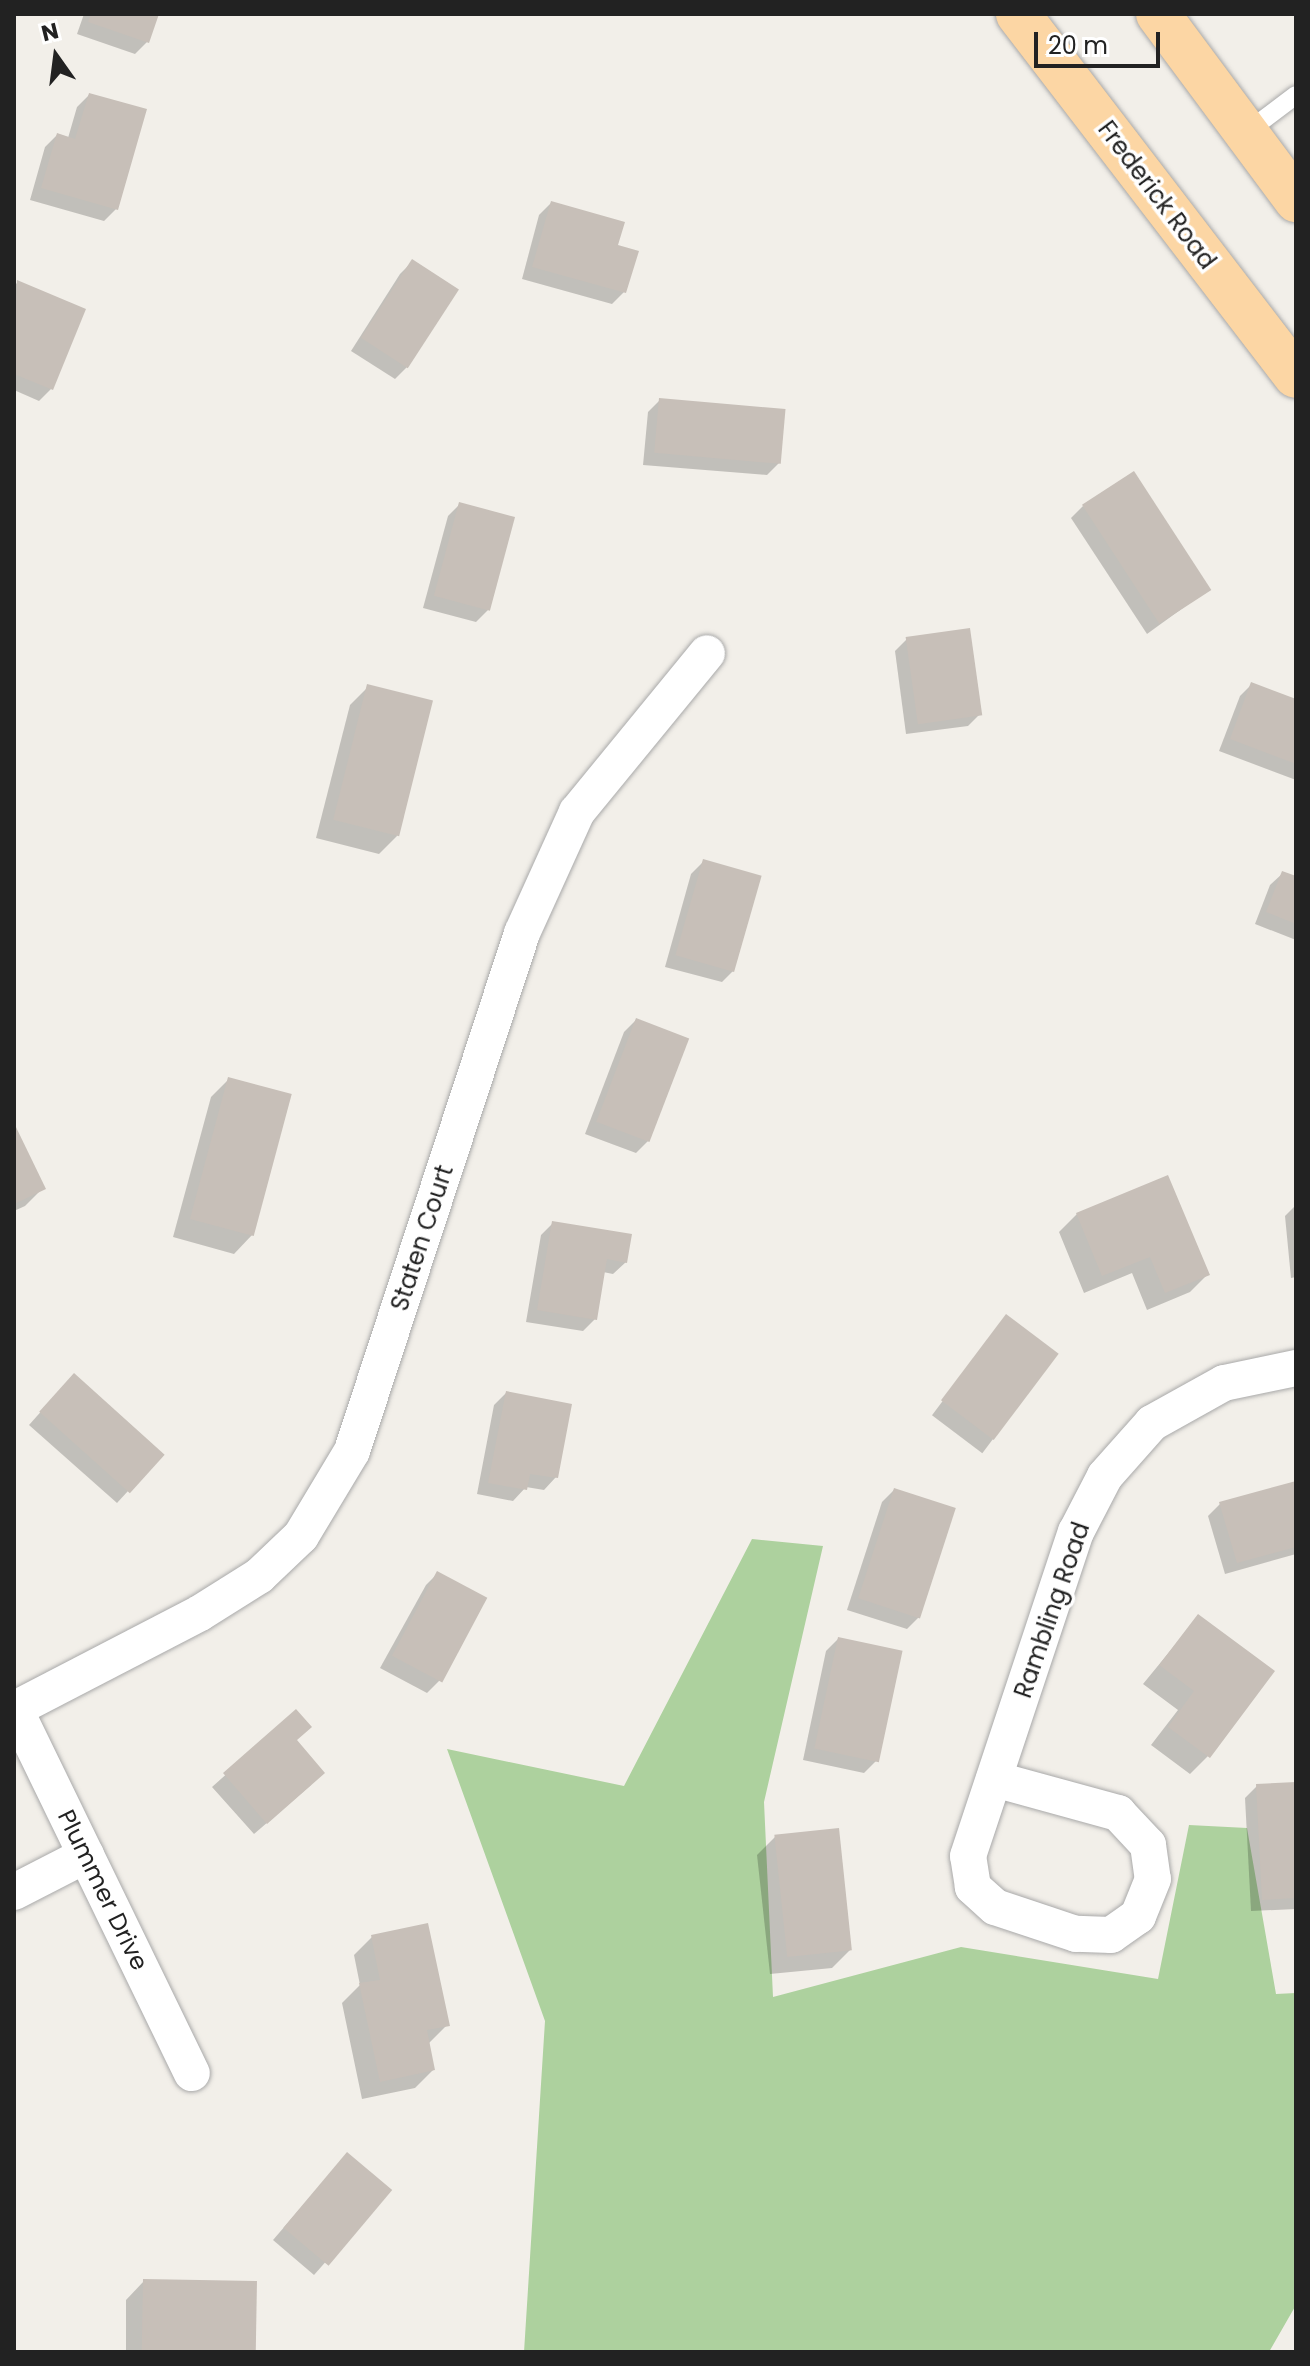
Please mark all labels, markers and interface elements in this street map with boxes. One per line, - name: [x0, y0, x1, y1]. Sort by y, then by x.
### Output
- text: N: [38, 15, 62, 49]
- north arrow: [16, 16, 96, 96]
- scale bar: [1038, 16, 1164, 66]
- text: 20 m: [1048, 29, 1108, 62]
- street label: Frederick Road: [1092, 115, 1222, 275]
- street label: Staten Court: [385, 1162, 459, 1314]
- street label: Rambling Road: [1008, 1518, 1096, 1702]
- street label: Plummer Drive: [52, 1805, 154, 1975]

